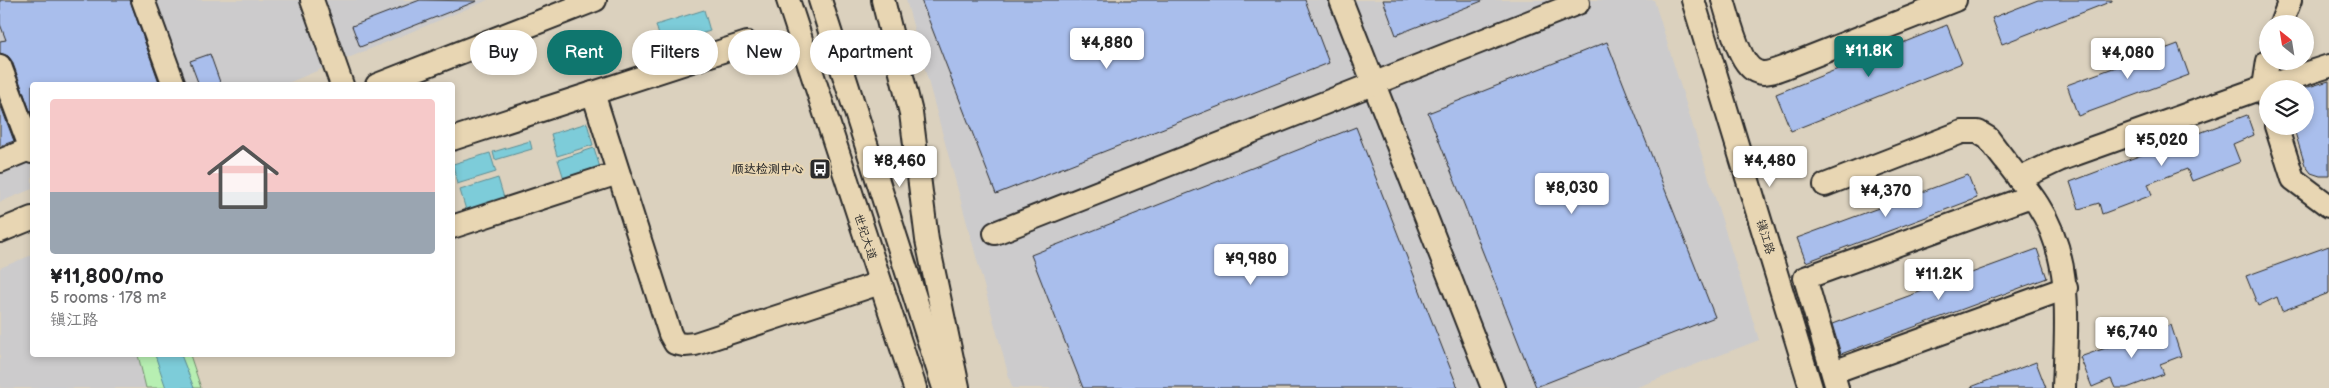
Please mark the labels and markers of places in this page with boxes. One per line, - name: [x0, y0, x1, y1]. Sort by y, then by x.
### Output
- pin: ¥4,880: [1066, 28, 1148, 70]
- pin: ¥11.8K: [1828, 36, 1910, 78]
- pin: ¥4,080: [2087, 38, 2169, 80]
- pin: ¥5,020: [2121, 124, 2203, 167]
- pin: ¥8,460: [859, 146, 941, 188]
- pin: ¥4,480: [1729, 146, 1811, 188]
- bus stop icon: 顺达检测中心: [808, 157, 832, 181]
- place label: 顺达检测中心: [732, 162, 804, 177]
- pin: ¥8,030: [1531, 172, 1613, 215]
- pin: ¥4,370: [1845, 176, 1927, 218]
- pin: ¥9,980: [1210, 244, 1292, 286]
- pin: ¥11.2K: [1898, 258, 1980, 301]
- pin: ¥6,740: [2091, 316, 2173, 359]

